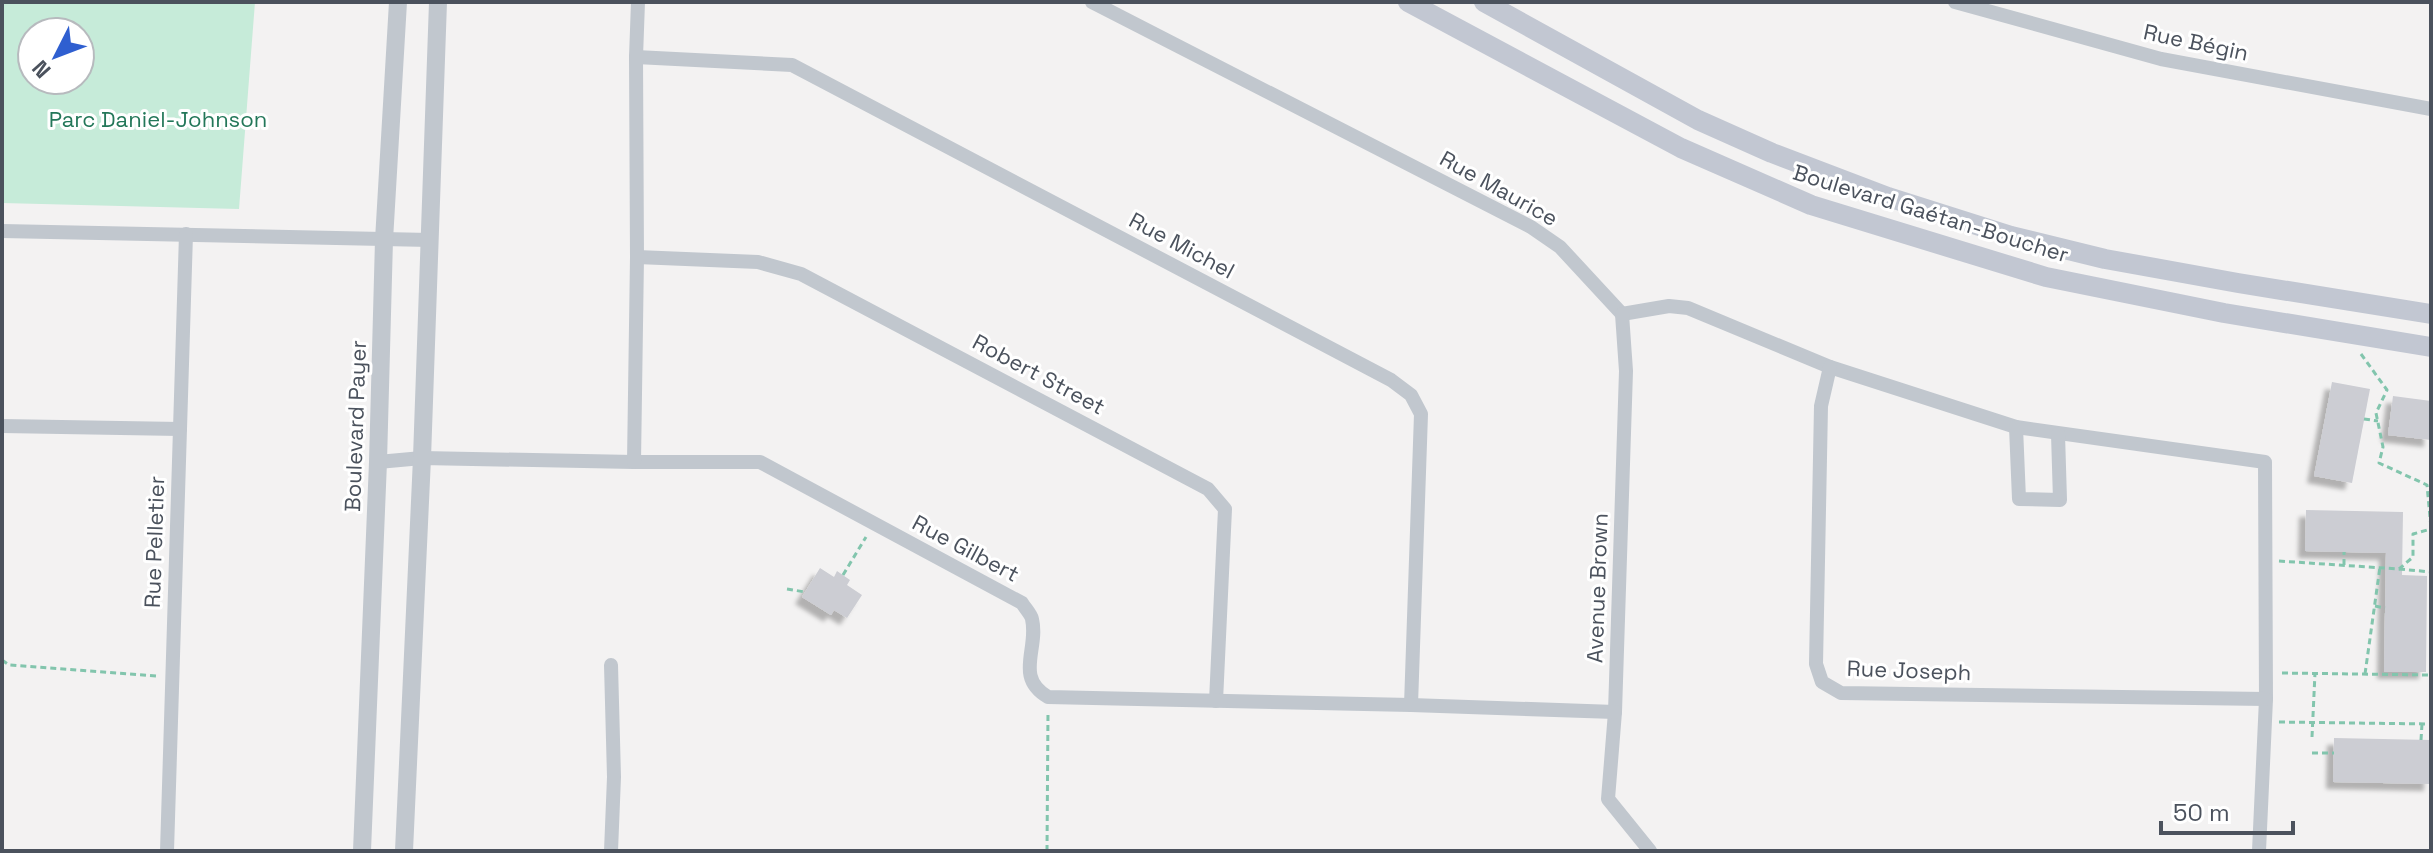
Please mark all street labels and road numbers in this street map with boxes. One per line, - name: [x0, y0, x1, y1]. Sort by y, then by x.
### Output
- street label: Rue Bégin: [2141, 17, 2251, 67]
- street label: Rue Maurice: [1435, 144, 1563, 232]
- street label: Boulevard Gaétan-Boucher: [1790, 158, 2072, 268]
- street label: Rue Michel: [1124, 206, 1240, 284]
- street label: Robert Street: [968, 327, 1110, 421]
- street label: Boulevard Payer: [338, 340, 372, 512]
- street label: Rue Pelletier: [138, 475, 170, 609]
- street label: Rue Gilbert: [908, 508, 1024, 588]
- street label: Avenue Brown: [1580, 512, 1614, 664]
- street label: Rue Joseph: [1846, 654, 1972, 686]

